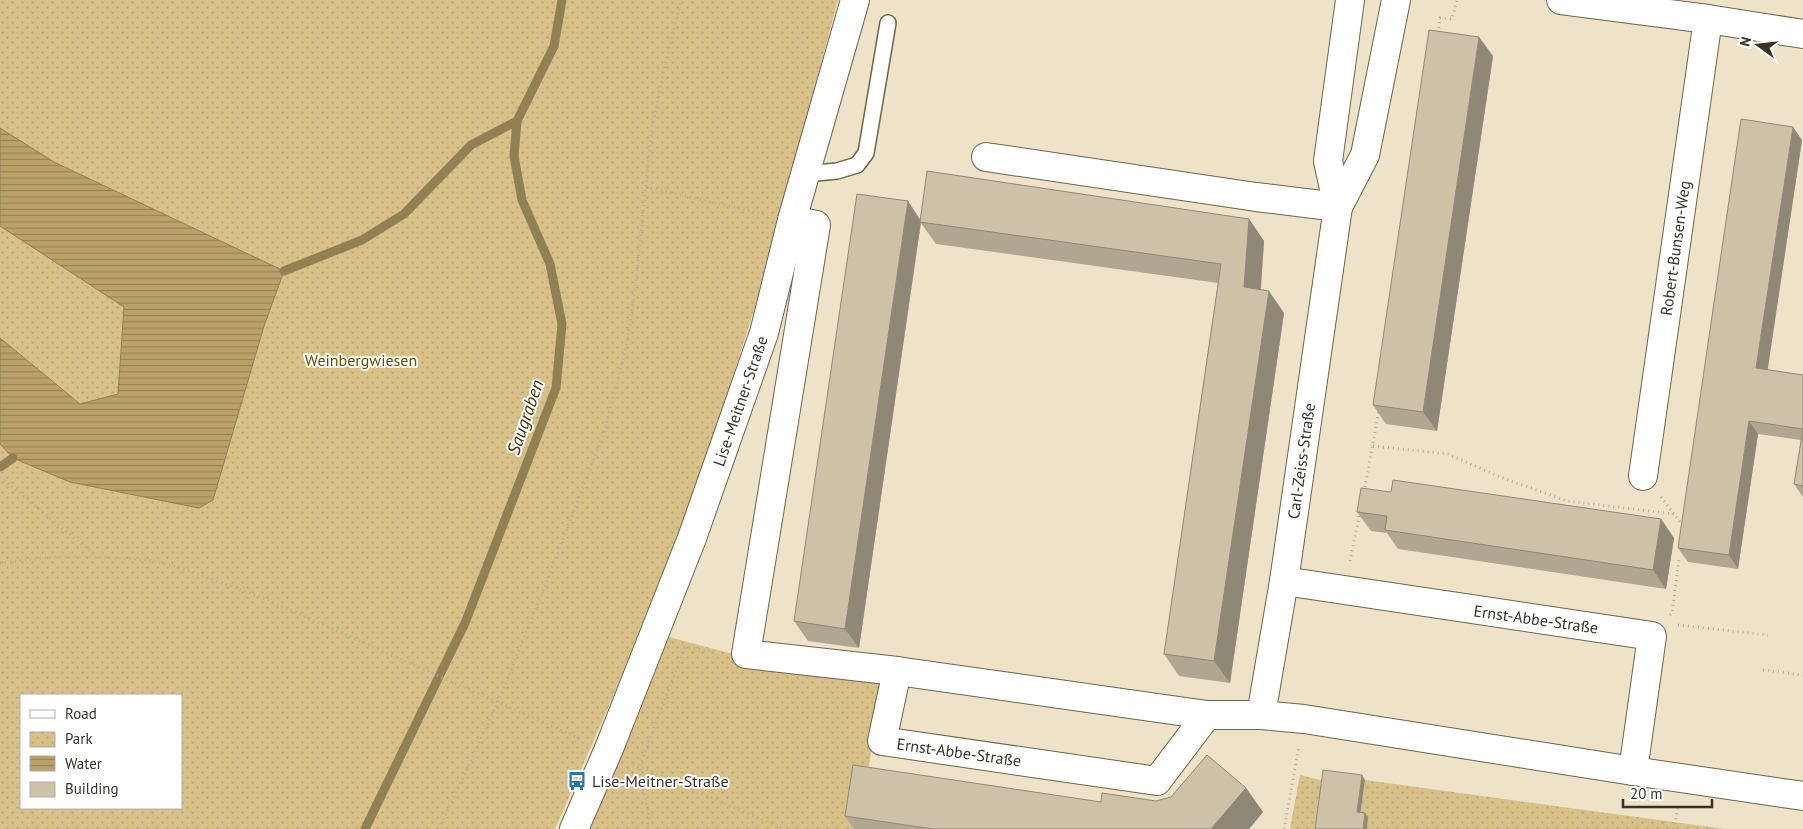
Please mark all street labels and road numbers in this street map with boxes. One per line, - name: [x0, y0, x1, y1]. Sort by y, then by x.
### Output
- street label: Robert-Bunsen-Weg: [1656, 179, 1694, 317]
- street label: Lise-Meitner-Straße: [708, 333, 772, 469]
- street label: Carl-Zeiss-Straße: [1283, 402, 1319, 520]
- street label: Ernst-Abbe-Straße: [1472, 600, 1600, 638]
- street label: Ernst-Abbe-Straße: [895, 733, 1023, 771]

